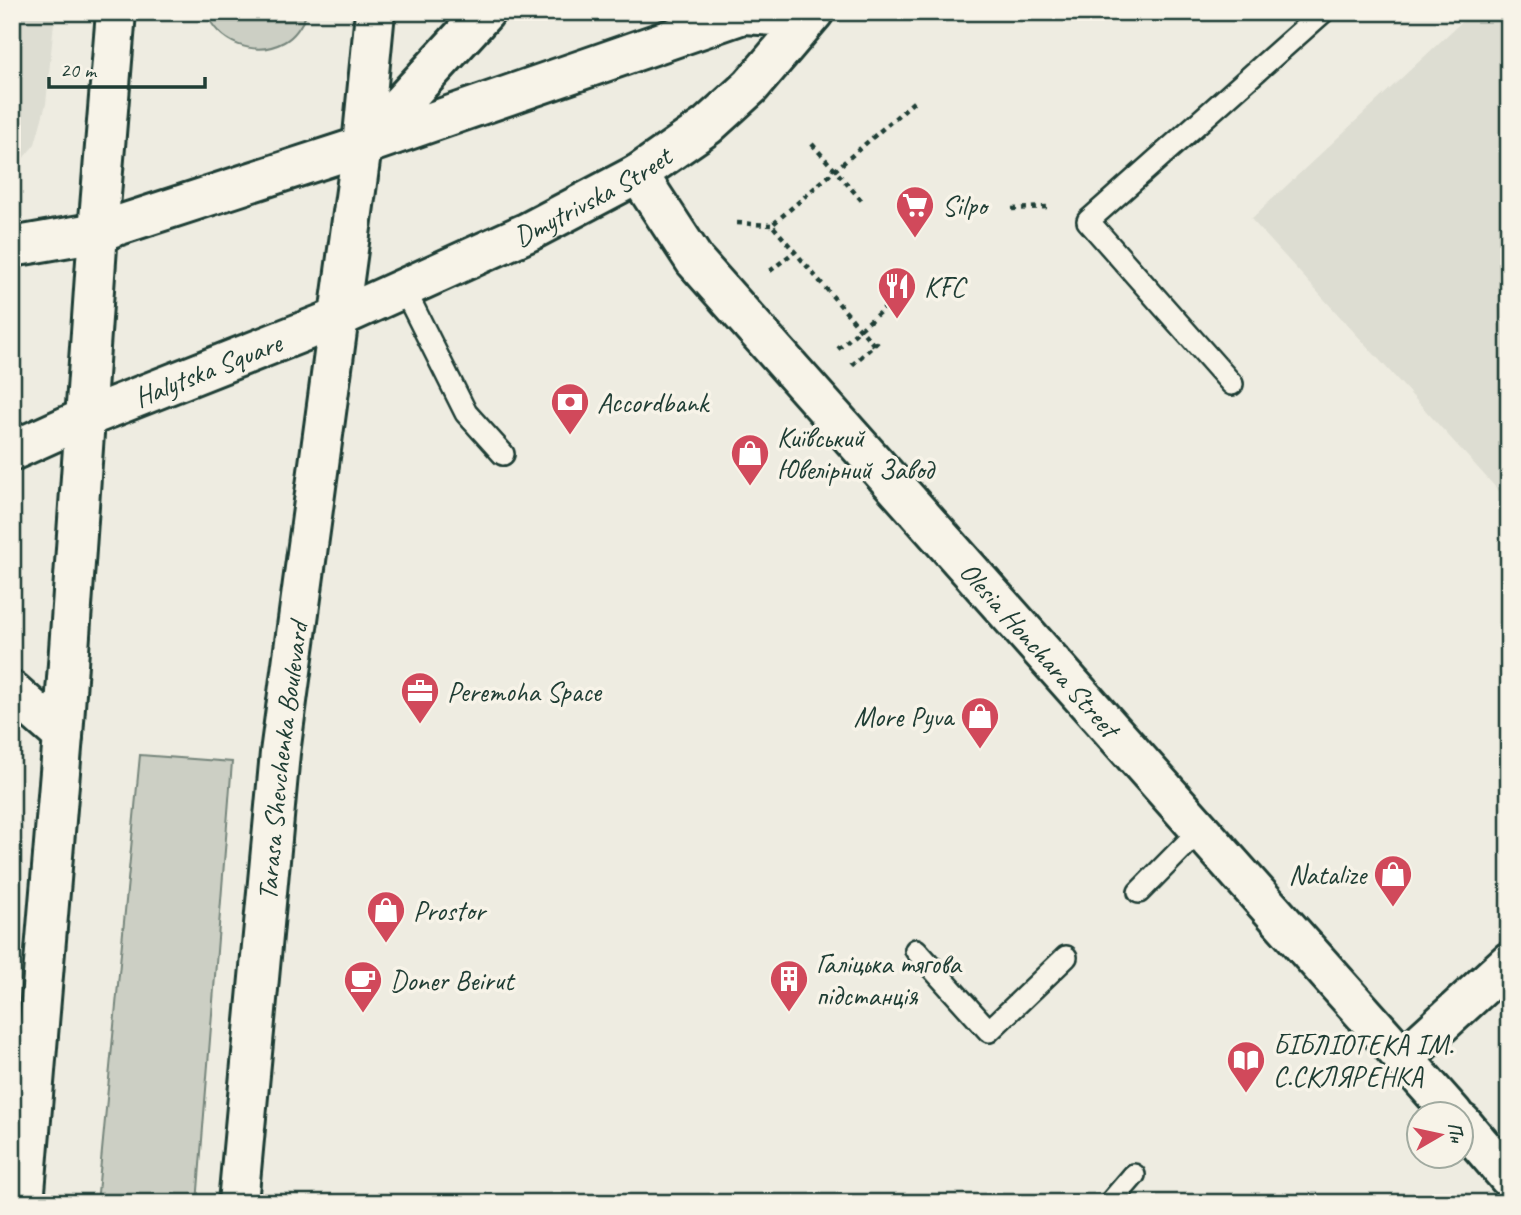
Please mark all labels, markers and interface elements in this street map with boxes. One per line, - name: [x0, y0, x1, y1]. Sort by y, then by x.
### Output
- scale bar: [49, 46, 205, 90]
- text: 20 m: [60, 57, 98, 83]
- street label: Dmytrivska Street: [508, 137, 680, 254]
- supermarket icon: Silpo: [894, 184, 936, 239]
- place label: Silpo: [942, 188, 990, 223]
- restaurant icon: KFC: [876, 265, 918, 320]
- place label: KFC: [924, 269, 968, 304]
- street label: Halytska Square: [129, 324, 288, 414]
- bank icon: Accordbank: [549, 381, 591, 436]
- place label: Accordbank: [597, 385, 711, 420]
- place label: Київський Ювелірний Завод: [777, 420, 936, 487]
- shop icon: Київський Ювелірний Завод: [729, 432, 771, 487]
- street label: Olesia Honchara Street: [953, 554, 1129, 747]
- street label: Tarasa Shevchenka Boulevard: [249, 616, 316, 902]
- office icon: Peremoha Space: [399, 670, 441, 725]
- place label: Peremoha Space: [447, 674, 603, 709]
- shop icon: More Pyva: [959, 695, 1001, 750]
- place label: More Pyva: [854, 699, 956, 734]
- shop icon: Natalize: [1372, 853, 1414, 908]
- place label: Natalize: [1289, 857, 1368, 892]
- shop icon: Prostor: [365, 889, 407, 944]
- place label: Prostor: [413, 893, 488, 928]
- place label: Галiцька тягова пiдстанцiя: [816, 946, 963, 1013]
- building icon: Галiцька тягова пiдстанцiя: [768, 958, 810, 1013]
- cafe icon: Doner Beirut: [342, 959, 384, 1014]
- place label: Doner Beirut: [390, 963, 516, 998]
- place label: БІБЛІОТЕКА ІМ. С.СКЛЯРЕНКА: [1273, 1027, 1454, 1094]
- library icon: БІБЛІОТЕКА ІМ. С.СКЛЯРЕНКА: [1225, 1039, 1267, 1094]
- north arrow: [1406, 1100, 1476, 1170]
- text: Пн: [1442, 1121, 1469, 1146]

